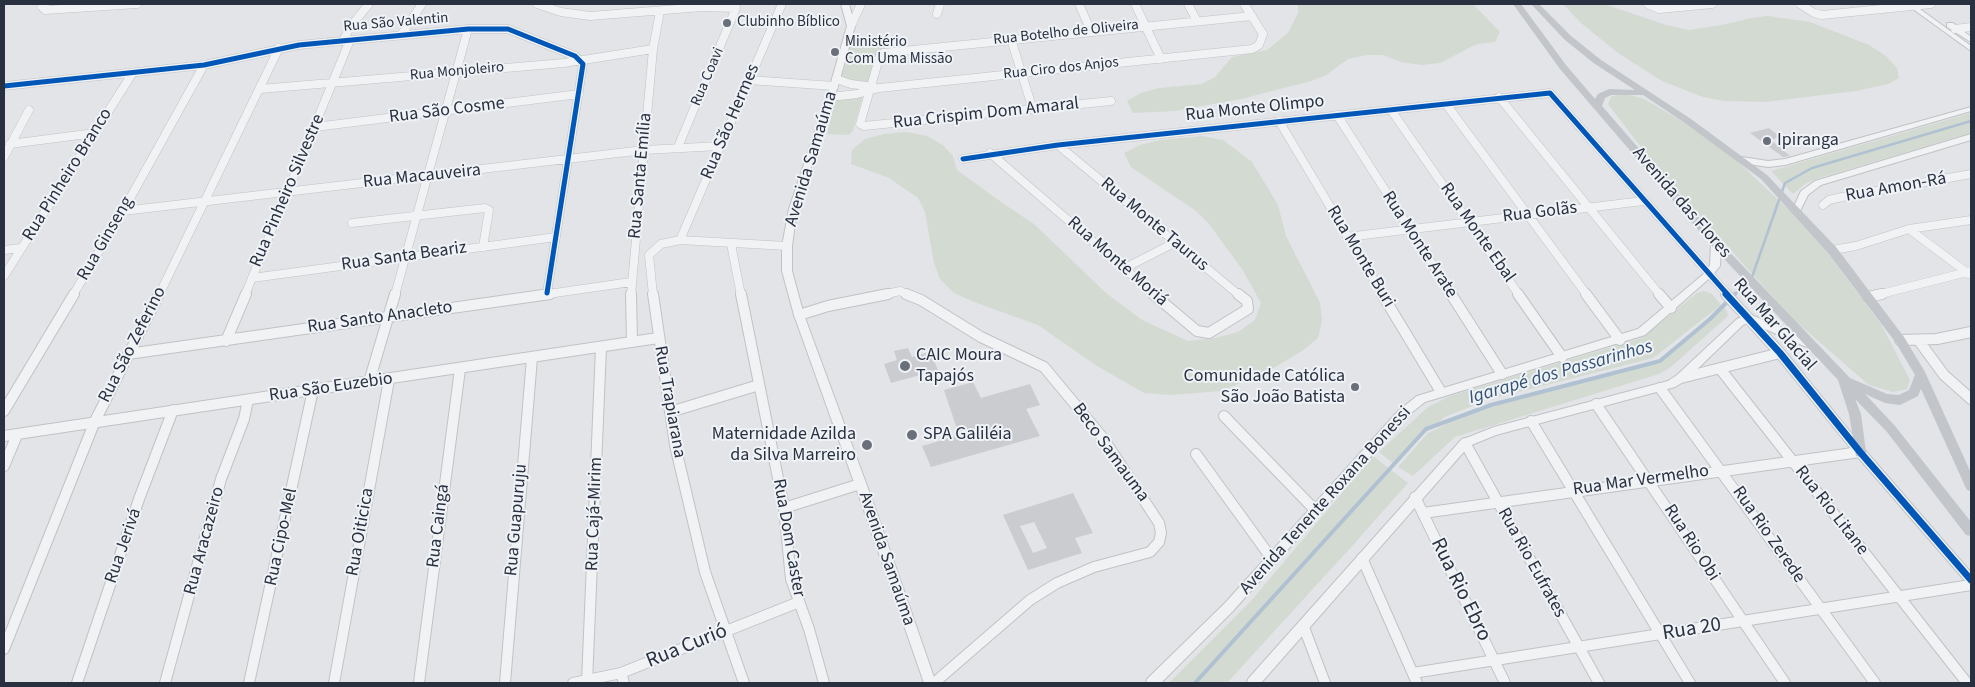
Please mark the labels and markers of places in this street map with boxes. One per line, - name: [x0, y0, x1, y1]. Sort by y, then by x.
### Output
- place label: Clubinho Bíblico: [737, 14, 840, 32]
- marker: Clubinho Bíblico: [721, 17, 733, 29]
- place label: Ministério Com Uma Missão: [845, 34, 953, 69]
- marker: Ministério Com Uma Missão: [829, 46, 841, 58]
- place label: Ipiranga: [1777, 130, 1839, 152]
- marker: Ipiranga: [1761, 135, 1773, 147]
- place label: CAIC Moura Tapajós: [916, 345, 1002, 388]
- marker: CAIC Moura Tapajós: [898, 359, 912, 373]
- place label: Comunidade Católica São João Batista: [1184, 366, 1345, 408]
- marker: Comunidade Católica São João Batista: [1349, 381, 1361, 393]
- place label: Maternidade Azilda da Silva Marreiro: [712, 424, 856, 466]
- place label: SPA Galiléia: [923, 424, 1012, 446]
- marker: SPA Galiléia: [905, 428, 919, 442]
- marker: Maternidade Azilda da Silva Marreiro: [860, 438, 874, 452]

